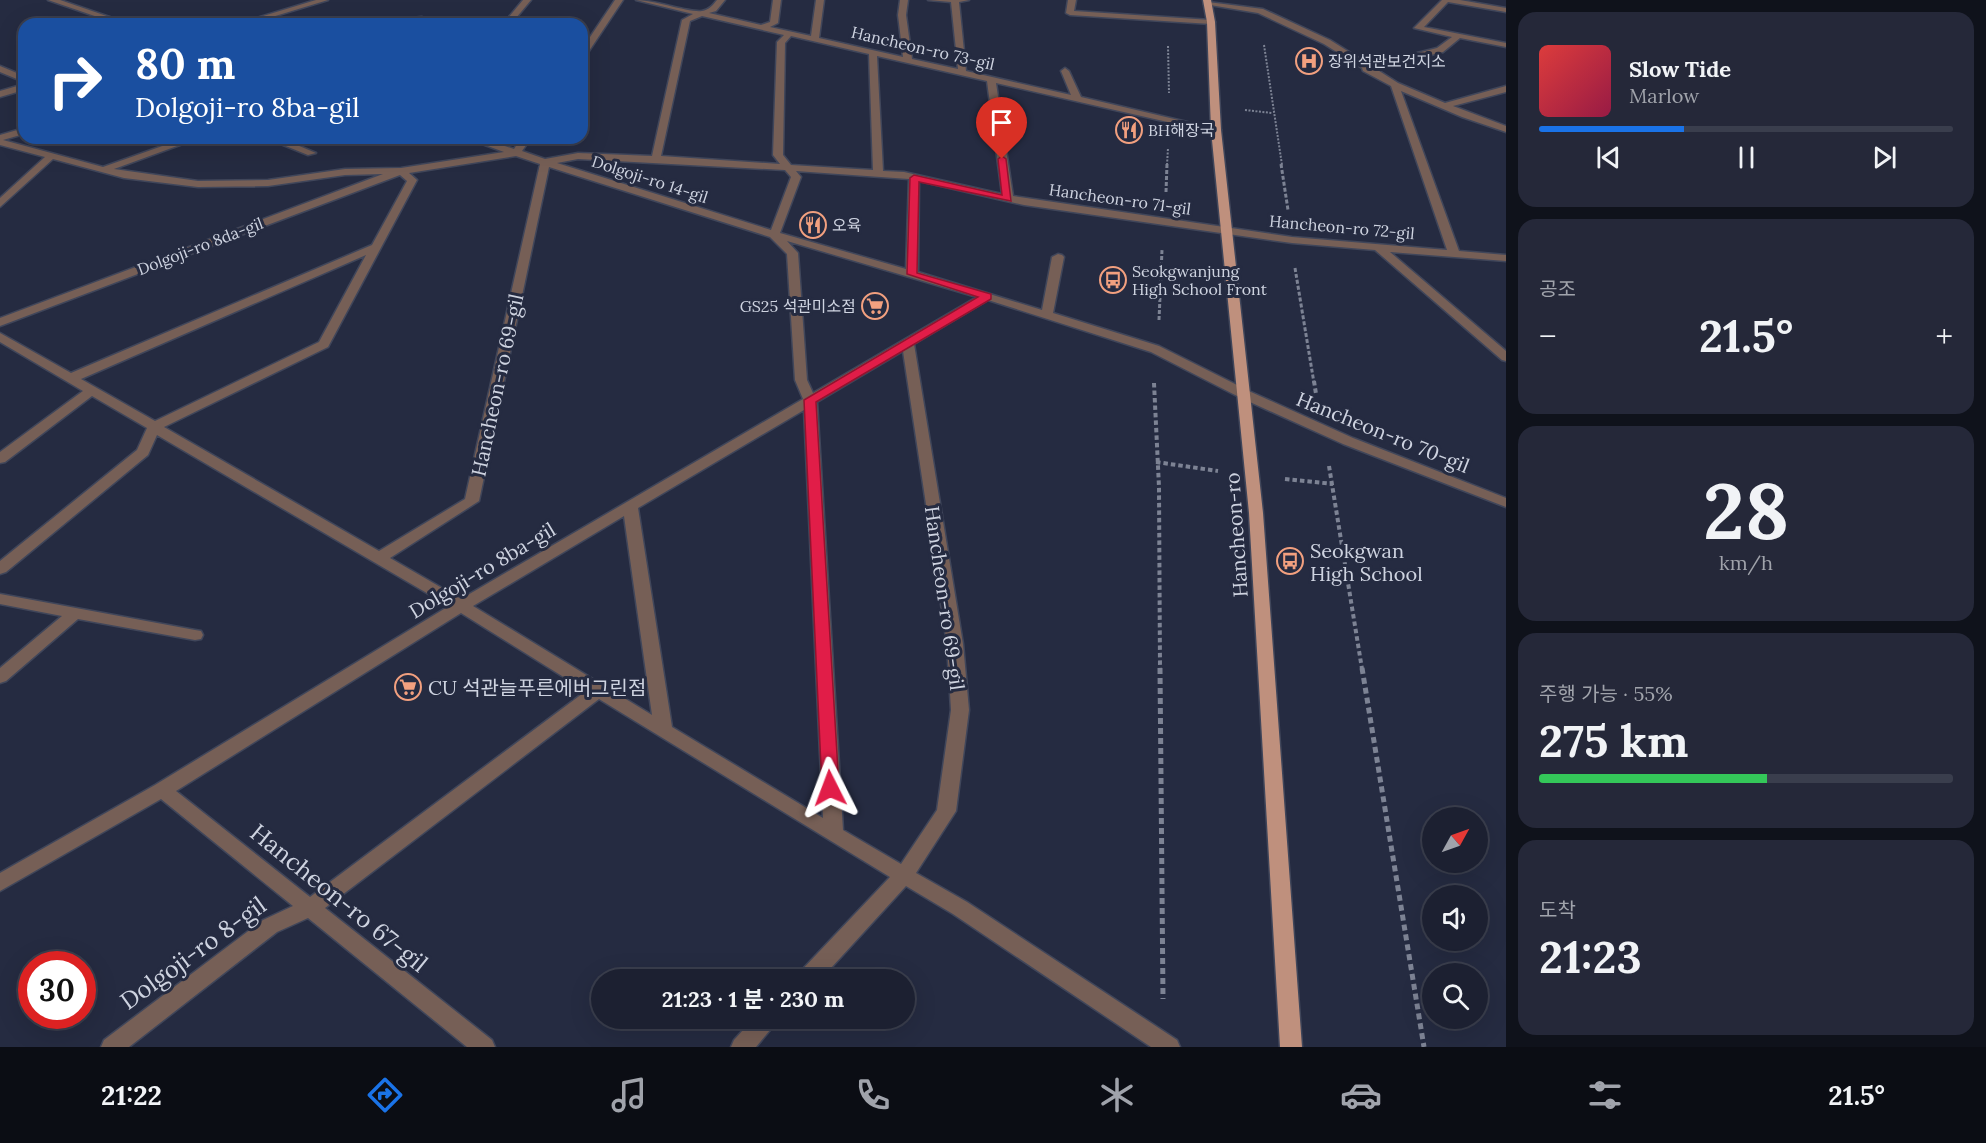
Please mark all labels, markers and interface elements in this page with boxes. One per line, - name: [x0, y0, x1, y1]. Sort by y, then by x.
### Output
- street label: Hancheon-ro 73-gil: [849, 22, 997, 74]
- text: 80 m: [135, 37, 235, 91]
- icon: right: [36, 42, 114, 120]
- hospital icon: 장위석관보건지소: [1294, 46, 1324, 76]
- place label: 장위석관보건지소: [1328, 51, 1446, 71]
- text: Slow Tide: [1629, 55, 1731, 83]
- text: Marlow: [1629, 83, 1699, 108]
- text: Dolgoji-ro 8ba-gil: [135, 90, 360, 124]
- pin: [976, 97, 1027, 159]
- icon: arrive: [985, 106, 1018, 139]
- restaurant icon: BH해장국: [1114, 115, 1144, 145]
- place label: BH해장국: [1148, 120, 1214, 140]
- icon: previous: [1592, 141, 1625, 174]
- icon: pause: [1730, 141, 1763, 174]
- icon: next: [1868, 141, 1901, 174]
- street label: Dolgoji-ro 14-gil: [589, 151, 711, 207]
- street label: Hancheon-ro 71-gil: [1048, 179, 1192, 219]
- restaurant icon: 오육: [798, 210, 828, 240]
- street label: Hancheon-ro 72-gil: [1268, 211, 1416, 243]
- street label: Dolgoji-ro 8da-gil: [134, 213, 266, 279]
- place label: 오육: [832, 215, 861, 235]
- place label: Seokgwanjung High School Front: [1132, 261, 1268, 299]
- bus stop icon: Seokgwanjung High School Front: [1098, 265, 1128, 295]
- text: 공조: [1539, 276, 1576, 301]
- street label: Hancheon-ro 69-gil: [465, 291, 529, 479]
- supermarket icon: GS25 석관미소점: [860, 291, 890, 321]
- place label: GS25 석관미소점: [740, 296, 856, 316]
- text: 21.5°: [1699, 307, 1793, 364]
- text: −: [1539, 315, 1557, 357]
- text: +: [1935, 315, 1953, 357]
- street label: Hancheon-ro 70-gil: [1293, 386, 1473, 478]
- text: 28: [1703, 461, 1789, 560]
- street label: Hancheon-ro: [1219, 472, 1253, 598]
- street label: Hancheon-ro 69-gil: [920, 504, 970, 692]
- street label: Dolgoji-ro 8ba-gil: [404, 516, 560, 624]
- place label: Seokgwan High School: [1310, 538, 1423, 586]
- bus stop icon: Seokgwan High School: [1275, 546, 1305, 576]
- text: km/h: [1719, 550, 1773, 575]
- supermarket icon: CU 석관늘푸른에버그린점: [393, 672, 423, 702]
- place label: CU 석관늘푸른에버그린점: [428, 675, 646, 700]
- text: 주행 가능 · 55%: [1539, 681, 1673, 706]
- text: 275 km: [1539, 712, 1688, 769]
- position arrow: [798, 756, 862, 820]
- north arrow: [1422, 807, 1488, 873]
- map controls: [1422, 807, 1488, 1029]
- street label: Hancheon-ro 67-gil: [244, 817, 434, 979]
- button: sound: [1422, 885, 1488, 951]
- street label: Dolgoji-ro 8-gil: [114, 890, 272, 1016]
- text: 도착: [1539, 897, 1576, 922]
- text: 21:23: [1539, 928, 1642, 985]
- speed limit sign: 30: [18, 951, 96, 1029]
- button: search: [1422, 963, 1488, 1029]
- text: 21:23 · 1 분 · 230 m: [662, 985, 844, 1013]
- icon: directions: [364, 1074, 406, 1116]
- icon: music: [608, 1074, 650, 1116]
- icon: phone: [852, 1074, 894, 1116]
- icon: climate: [1096, 1074, 1138, 1116]
- icon: car: [1340, 1074, 1382, 1116]
- icon: filters: [1584, 1074, 1626, 1116]
- text: 21:22: [101, 1078, 162, 1112]
- text: 21.5°: [1828, 1078, 1885, 1112]

